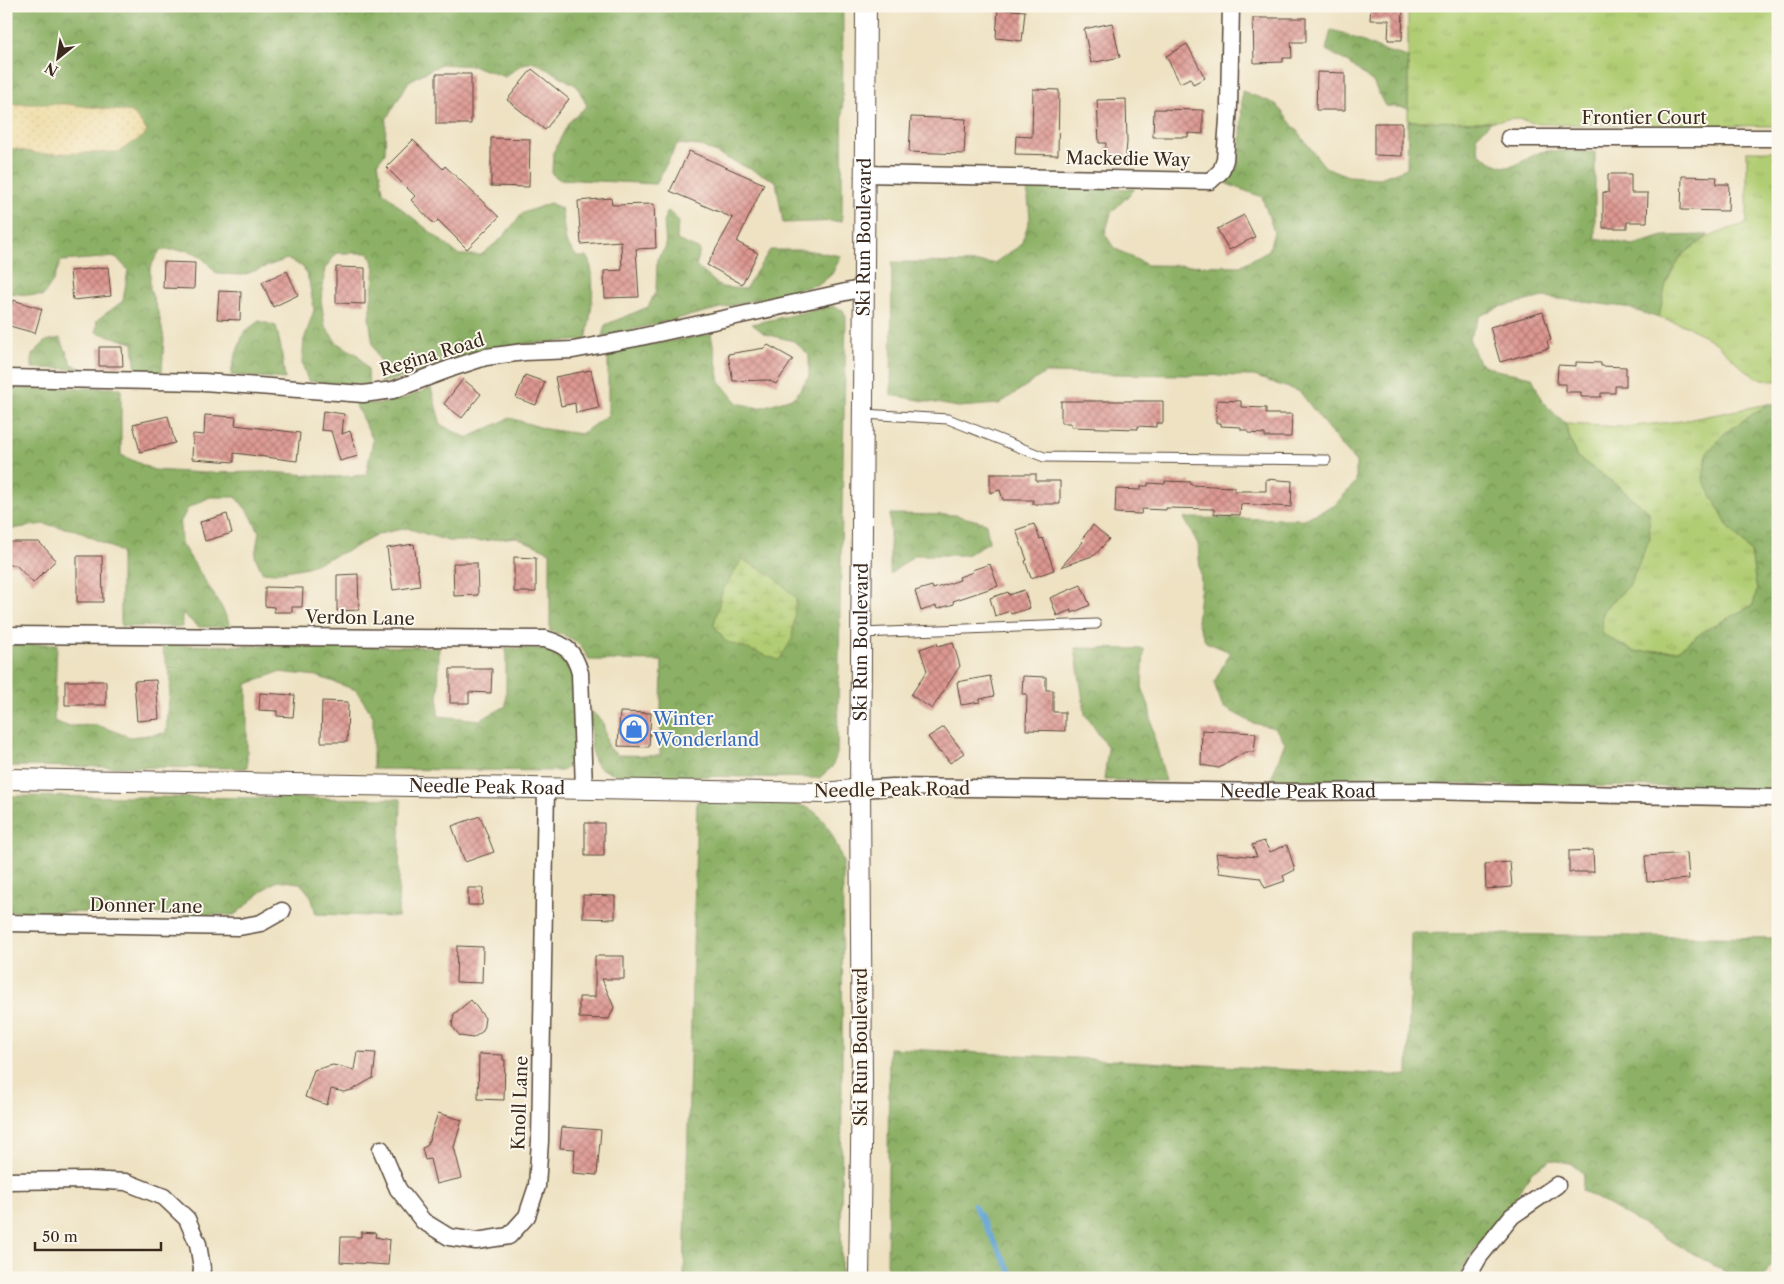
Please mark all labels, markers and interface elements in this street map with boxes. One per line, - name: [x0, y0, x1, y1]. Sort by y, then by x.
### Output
- north arrow: [32, 32, 82, 82]
- text: N: [42, 58, 61, 80]
- street label: Frontier Court: [1581, 107, 1707, 129]
- street label: Mackedie Way: [1066, 147, 1191, 171]
- street label: Ski Run Boulevard: [853, 158, 876, 317]
- street label: Regina Road: [377, 329, 487, 381]
- street label: Ski Run Boulevard: [850, 563, 873, 721]
- street label: Verdon Lane: [304, 606, 415, 630]
- place label: Winter Wonderland: [652, 708, 759, 751]
- shop icon: Winter Wonderland: [619, 714, 649, 744]
- street label: Needle Peak Road: [409, 775, 565, 800]
- street label: Needle Peak Road: [814, 778, 970, 802]
- street label: Needle Peak Road: [1220, 780, 1376, 803]
- street label: Donner Lane: [89, 894, 203, 918]
- street label: Ski Run Boulevard: [850, 968, 872, 1126]
- street label: Knoll Lane: [507, 1055, 533, 1151]
- scale bar: [35, 1219, 161, 1251]
- text: 50 m: [42, 1227, 78, 1246]

